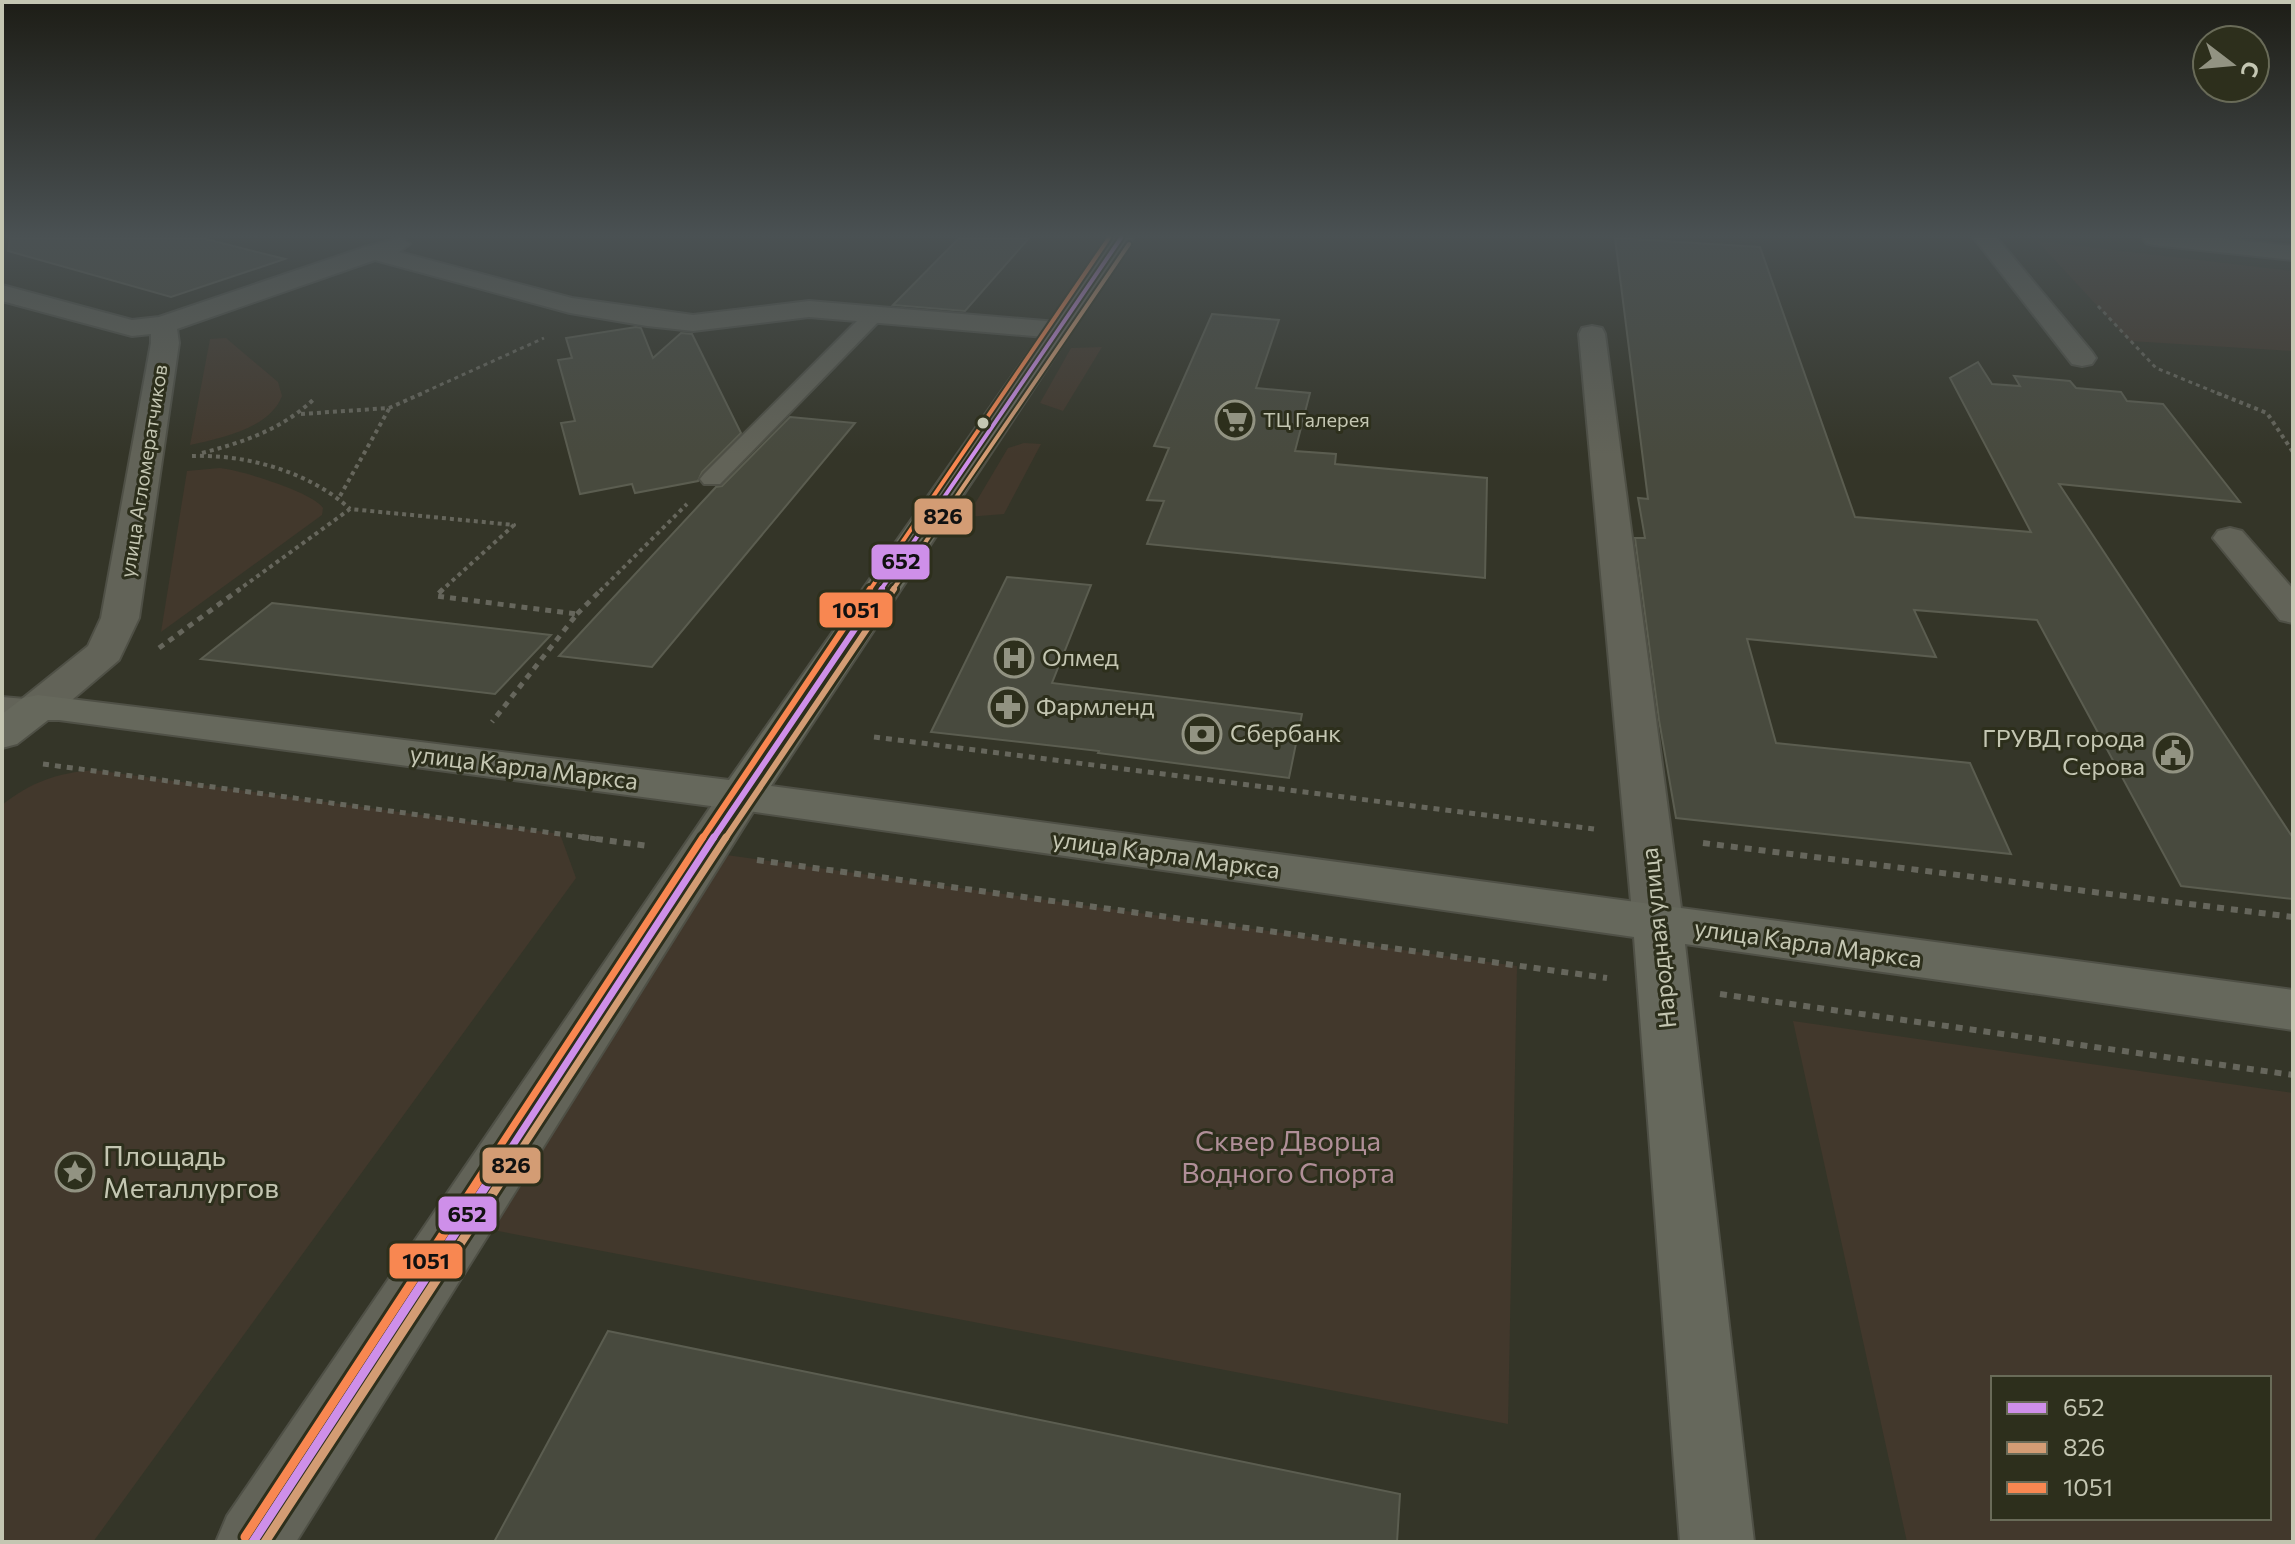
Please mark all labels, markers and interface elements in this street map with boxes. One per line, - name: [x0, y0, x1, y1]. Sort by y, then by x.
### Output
- north arrow: [2191, 24, 2271, 104]
- text: С: [2236, 59, 2266, 81]
- street label: улица Агломератчиков: [114, 363, 172, 579]
- supermarket icon: ТЦ Галерея: [1214, 399, 1256, 441]
- place label: ТЦ Галерея: [1263, 407, 1370, 431]
- unlabelled marker: [975, 415, 991, 431]
- line badge: 826: [913, 497, 974, 536]
- text: 826: [923, 502, 963, 529]
- line badge: 652: [870, 543, 931, 581]
- text: 652: [882, 547, 920, 574]
- line badge: 1051: [818, 591, 894, 629]
- text: 1051: [832, 596, 880, 623]
- hospital icon: Олмед: [993, 637, 1035, 679]
- place label: Олмед: [1042, 642, 1119, 671]
- pharmacy icon: Фармленд: [987, 686, 1029, 728]
- place label: Фармленд: [1036, 691, 1154, 720]
- bank icon: Сбербанк: [1181, 713, 1223, 755]
- place label: Сбербанк: [1230, 718, 1341, 747]
- place label: ГРУВД города Серова: [1982, 723, 2145, 780]
- public building icon: ГРУВД города Серова: [2152, 732, 2194, 774]
- street label: улица Карла Маркса: [408, 738, 640, 795]
- street label: улица Карла Маркса: [1051, 823, 1282, 884]
- street label: Народная улица: [1634, 846, 1681, 1030]
- street label: улица Карла Маркса: [1693, 912, 1924, 973]
- park label: Сквер Дворца Водного Спорта: [1181, 1123, 1395, 1189]
- place label: Площадь Металлургов: [103, 1138, 279, 1204]
- line badge: 826: [481, 1146, 542, 1185]
- place icon: Площадь Металлургов: [54, 1151, 96, 1193]
- text: 826: [491, 1151, 531, 1178]
- line badge: 652: [437, 1195, 498, 1233]
- text: 652: [448, 1200, 486, 1227]
- line badge: 1051: [388, 1242, 464, 1280]
- text: 1051: [402, 1247, 450, 1274]
- legend: [1991, 1376, 2271, 1520]
- text: 652: [2063, 1392, 2105, 1421]
- text: 826: [2063, 1432, 2105, 1461]
- text: 1051: [2063, 1472, 2113, 1501]

